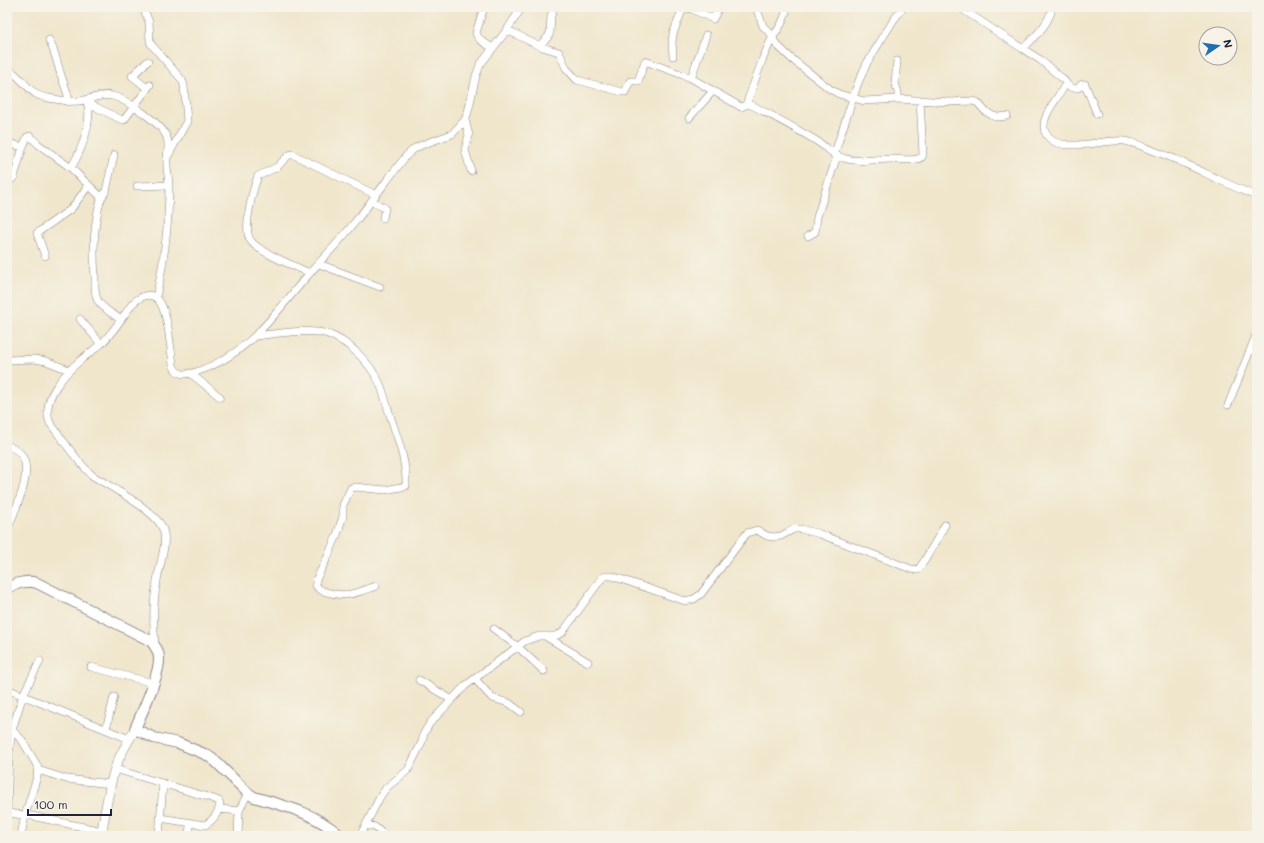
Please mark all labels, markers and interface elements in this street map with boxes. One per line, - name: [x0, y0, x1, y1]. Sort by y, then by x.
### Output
- north arrow: [1198, 26, 1238, 66]
- text: N: [1220, 38, 1236, 49]
- scale bar: [28, 791, 111, 817]
- text: 100 m: [34, 796, 68, 812]

